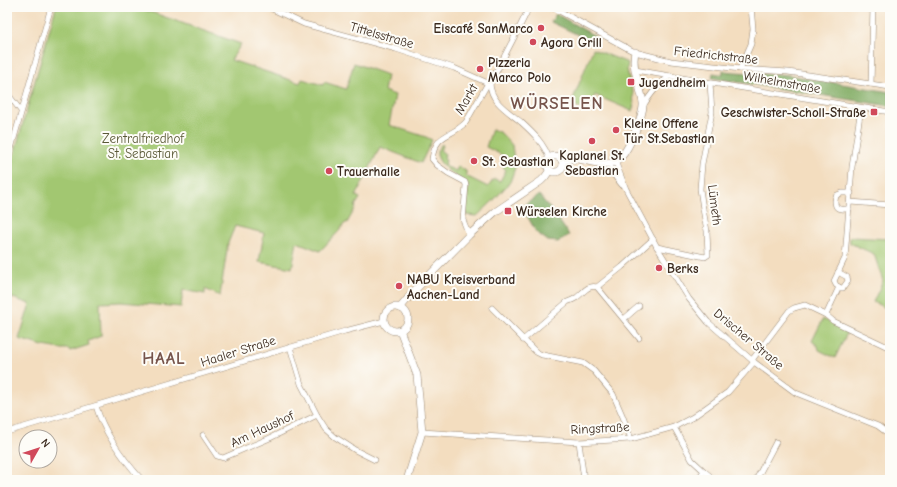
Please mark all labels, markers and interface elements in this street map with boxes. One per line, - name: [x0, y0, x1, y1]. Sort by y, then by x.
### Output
- street label: Tittelsstraße: [348, 19, 416, 51]
- place label: Eiscafé SanMarco: [434, 21, 533, 36]
- marker: Eiscafé SanMarco: [536, 23, 546, 33]
- place label: Agora Grill: [541, 35, 602, 50]
- marker: Agora Grill: [528, 37, 538, 47]
- street label: Friedrichstraße: [673, 43, 759, 67]
- place label: Pizzeria Marco Polo: [488, 55, 551, 85]
- marker: Pizzeria Marco Polo: [475, 64, 485, 74]
- street label: Wilhelmstraße: [742, 68, 822, 96]
- place label: Jugendheim: [639, 75, 706, 90]
- marker: Jugendheim: [626, 77, 636, 87]
- street label: Markt: [451, 80, 481, 117]
- district label: WÜRSELEN: [511, 93, 603, 113]
- place label: Geschwister-Scholl-Straße: [721, 105, 867, 120]
- marker: Geschwister-Scholl-Straße: [869, 107, 879, 117]
- place label: Kleine Offene Tür St.Sebastian: [624, 116, 715, 146]
- marker: Kleine Offene Tür St.Sebastian: [611, 125, 621, 135]
- park label: Zentralfriedhof St. Sebastian: [102, 131, 185, 161]
- marker: Kaplanei St. Sebastian: [587, 136, 597, 146]
- place label: Kaplanei St. Sebastian: [559, 148, 625, 178]
- place label: St. Sebastian: [482, 154, 554, 169]
- marker: St. Sebastian: [469, 156, 479, 166]
- place label: Trauerhalle: [337, 164, 400, 179]
- marker: Trauerhalle: [324, 166, 334, 176]
- street label: Lümeth: [705, 184, 725, 226]
- place label: Würselen Kirche: [516, 204, 607, 219]
- marker: Würselen Kirche: [503, 206, 513, 216]
- place label: Berks: [667, 261, 699, 276]
- marker: Berks: [654, 263, 664, 273]
- place label: NABU Kreisverband Aachen-Land: [407, 272, 515, 302]
- marker: NABU Kreisverband Aachen-Land: [394, 281, 404, 291]
- street label: Drischer Straße: [711, 305, 787, 373]
- street label: Haaler Straße: [199, 332, 278, 370]
- district label: HAAL: [142, 349, 186, 368]
- street label: Am Haushof: [228, 407, 297, 450]
- street label: Ringstraße: [570, 419, 630, 437]
- north arrow: [18, 429, 58, 469]
- text: N: [38, 436, 53, 450]

